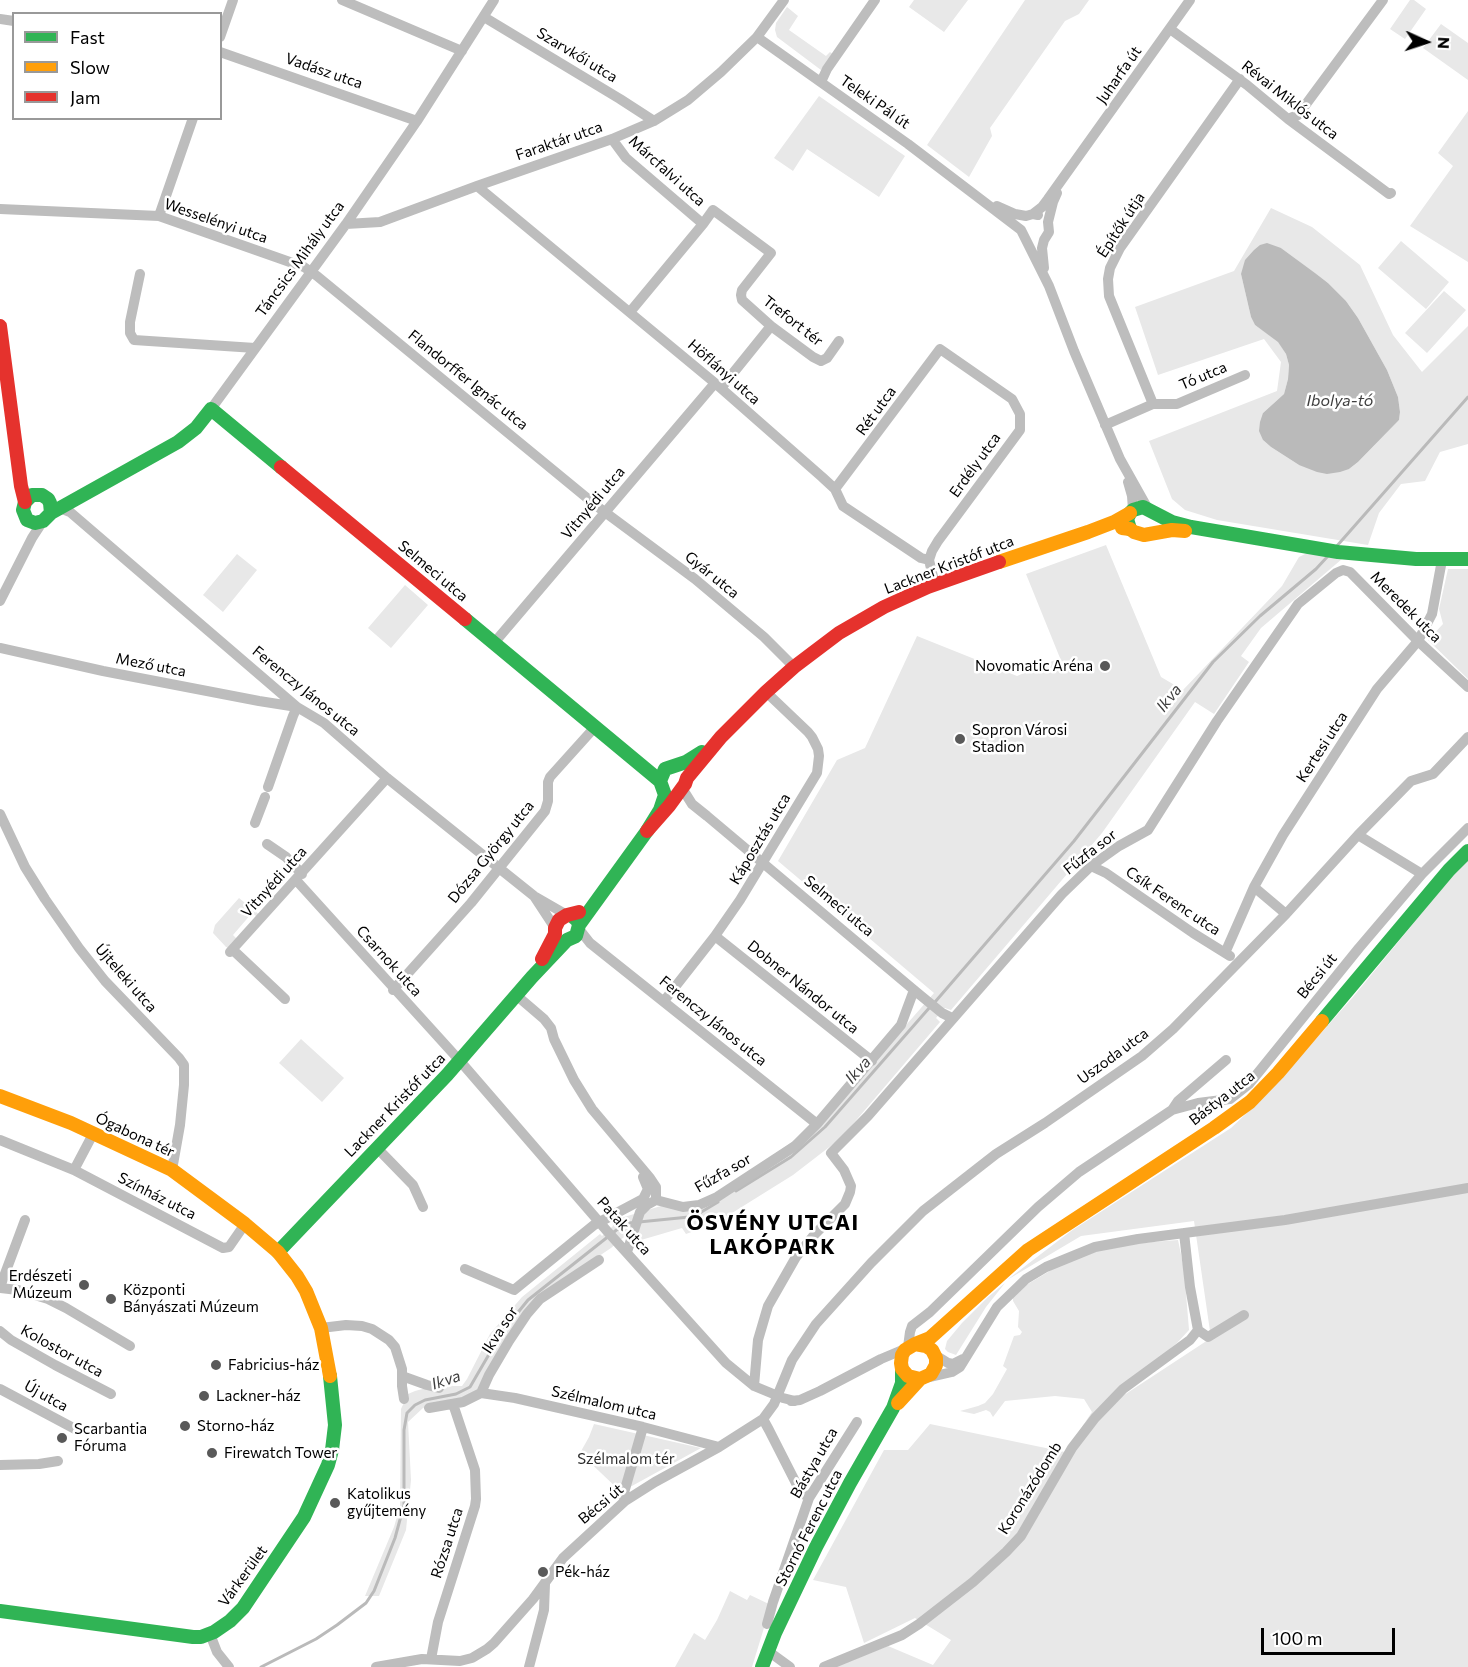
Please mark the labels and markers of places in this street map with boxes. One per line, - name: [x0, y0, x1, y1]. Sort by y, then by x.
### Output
- place label: Novomatic Aréna: [975, 657, 1093, 675]
- marker: Novomatic Aréna: [1098, 659, 1112, 673]
- place label: Sopron Városi Stadion: [972, 721, 1067, 756]
- marker: Sopron Városi Stadion: [953, 732, 967, 746]
- place label: Erdészeti Múzeum: [9, 1267, 72, 1302]
- marker: Erdészeti Múzeum: [77, 1278, 91, 1292]
- place label: Központi Bányászati Múzeum: [123, 1281, 259, 1316]
- marker: Központi Bányászati Múzeum: [104, 1292, 118, 1306]
- place label: Fabricius-ház: [228, 1356, 320, 1374]
- marker: Fabricius-ház: [209, 1358, 223, 1372]
- place label: Lackner-ház: [216, 1387, 301, 1405]
- marker: Lackner-ház: [197, 1389, 211, 1403]
- place label: Storno-ház: [197, 1417, 274, 1435]
- marker: Storno-ház: [178, 1419, 192, 1433]
- place label: Scarbantia Fóruma: [74, 1420, 147, 1455]
- marker: Scarbantia Fóruma: [55, 1431, 69, 1445]
- place label: Firewatch Tower: [224, 1444, 337, 1462]
- marker: Firewatch Tower: [205, 1446, 219, 1460]
- place label: Katolikus gyűjtemény: [347, 1485, 426, 1520]
- marker: Katolikus gyűjtemény: [328, 1496, 342, 1510]
- place label: Pék-ház: [555, 1563, 610, 1581]
- marker: Pék-ház: [536, 1565, 550, 1579]

